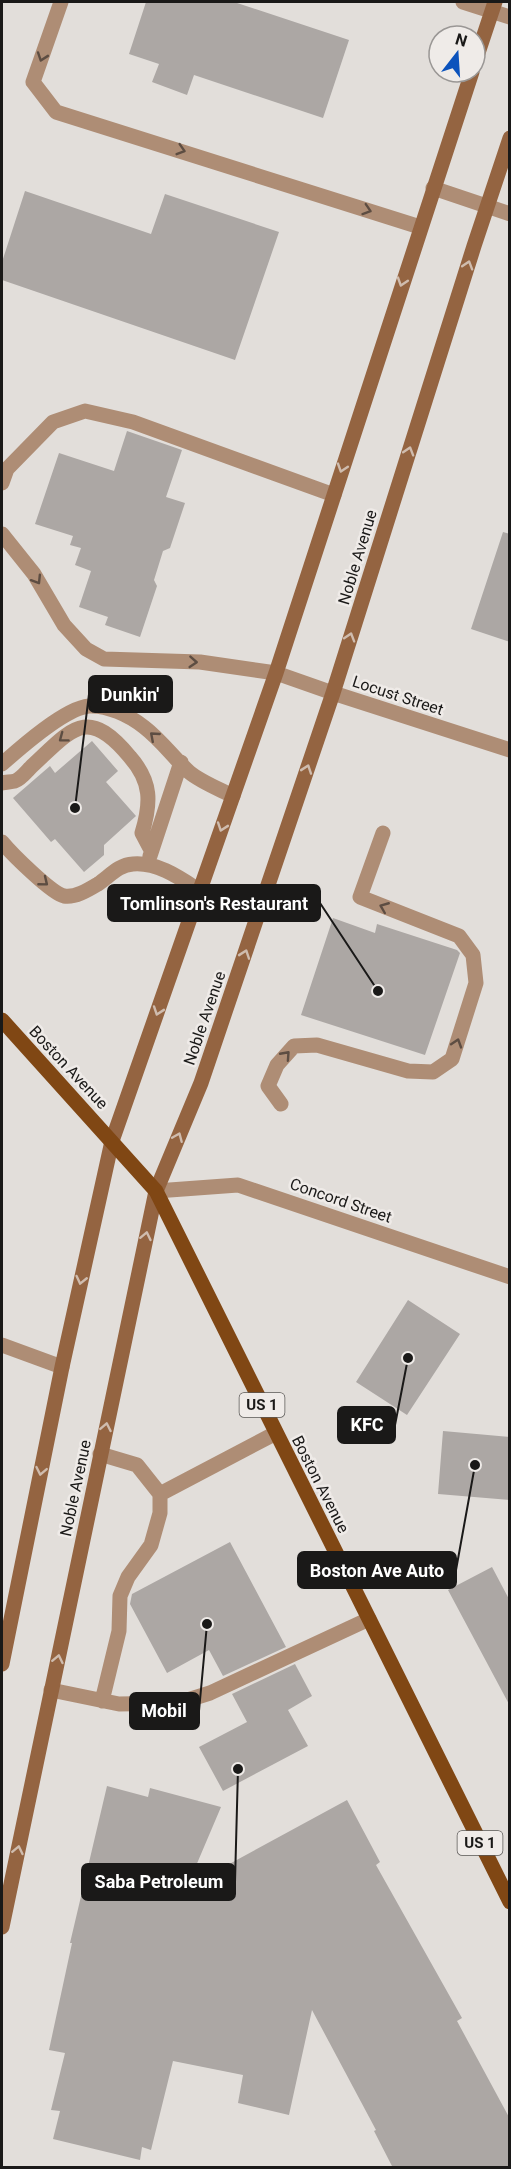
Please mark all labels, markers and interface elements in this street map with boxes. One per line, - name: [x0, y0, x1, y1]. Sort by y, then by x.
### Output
- north arrow: [427, 24, 487, 84]
- text: N: [453, 29, 469, 51]
- one-way arrow: [36, 51, 49, 62]
- one-way arrow: [175, 143, 186, 155]
- one-way arrow: [361, 202, 372, 215]
- one-way arrow: [460, 260, 473, 271]
- one-way arrow: [397, 276, 410, 287]
- one-way arrow: [402, 446, 414, 457]
- one-way arrow: [337, 462, 350, 473]
- street label: Noble Avenue: [334, 507, 381, 607]
- one-way arrow: [30, 573, 41, 584]
- one-way arrow: [343, 632, 356, 643]
- one-way arrow: [189, 655, 198, 668]
- street label: Locust Street: [350, 672, 446, 719]
- callout: Dunkin': [89, 676, 172, 712]
- text: Dunkin': [101, 684, 159, 705]
- one-way arrow: [59, 731, 70, 742]
- one-way arrow: [150, 732, 161, 743]
- one-way arrow: [300, 764, 313, 775]
- one-way arrow: [217, 821, 230, 832]
- one-way arrow: [37, 874, 48, 885]
- callout: Tomlinson's Restaurant: [108, 885, 320, 921]
- text: Tomlinson's Restaurant: [120, 893, 308, 914]
- one-way arrow: [380, 901, 390, 914]
- one-way arrow: [237, 949, 250, 960]
- street label: Noble Avenue: [180, 969, 229, 1068]
- one-way arrow: [153, 1005, 165, 1016]
- street label: Boston Avenue: [25, 1022, 112, 1113]
- one-way arrow: [450, 1038, 462, 1049]
- one-way arrow: [279, 1051, 290, 1061]
- one-way arrow: [171, 1133, 183, 1144]
- street label: Concord Street: [287, 1174, 394, 1227]
- one-way arrow: [139, 1231, 152, 1241]
- one-way arrow: [76, 1275, 89, 1285]
- road number: US 1: [240, 1393, 284, 1417]
- callout: KFC: [338, 1407, 395, 1443]
- text: KFC: [350, 1414, 384, 1435]
- one-way arrow: [99, 1422, 112, 1432]
- street label: Boston Avenue: [288, 1432, 353, 1536]
- street label: Noble Avenue: [56, 1438, 95, 1538]
- one-way arrow: [35, 1465, 48, 1475]
- callout: Boston Ave Auto: [298, 1552, 456, 1588]
- text: Boston Ave Auto: [310, 1560, 444, 1581]
- one-way arrow: [50, 1654, 63, 1664]
- callout: Mobil: [130, 1693, 199, 1729]
- text: Mobil: [141, 1700, 187, 1721]
- road number: US 1: [458, 1831, 502, 1855]
- one-way arrow: [11, 1845, 24, 1855]
- callout: Saba Petroleum: [82, 1864, 235, 1900]
- text: Saba Petroleum: [95, 1871, 223, 1892]

